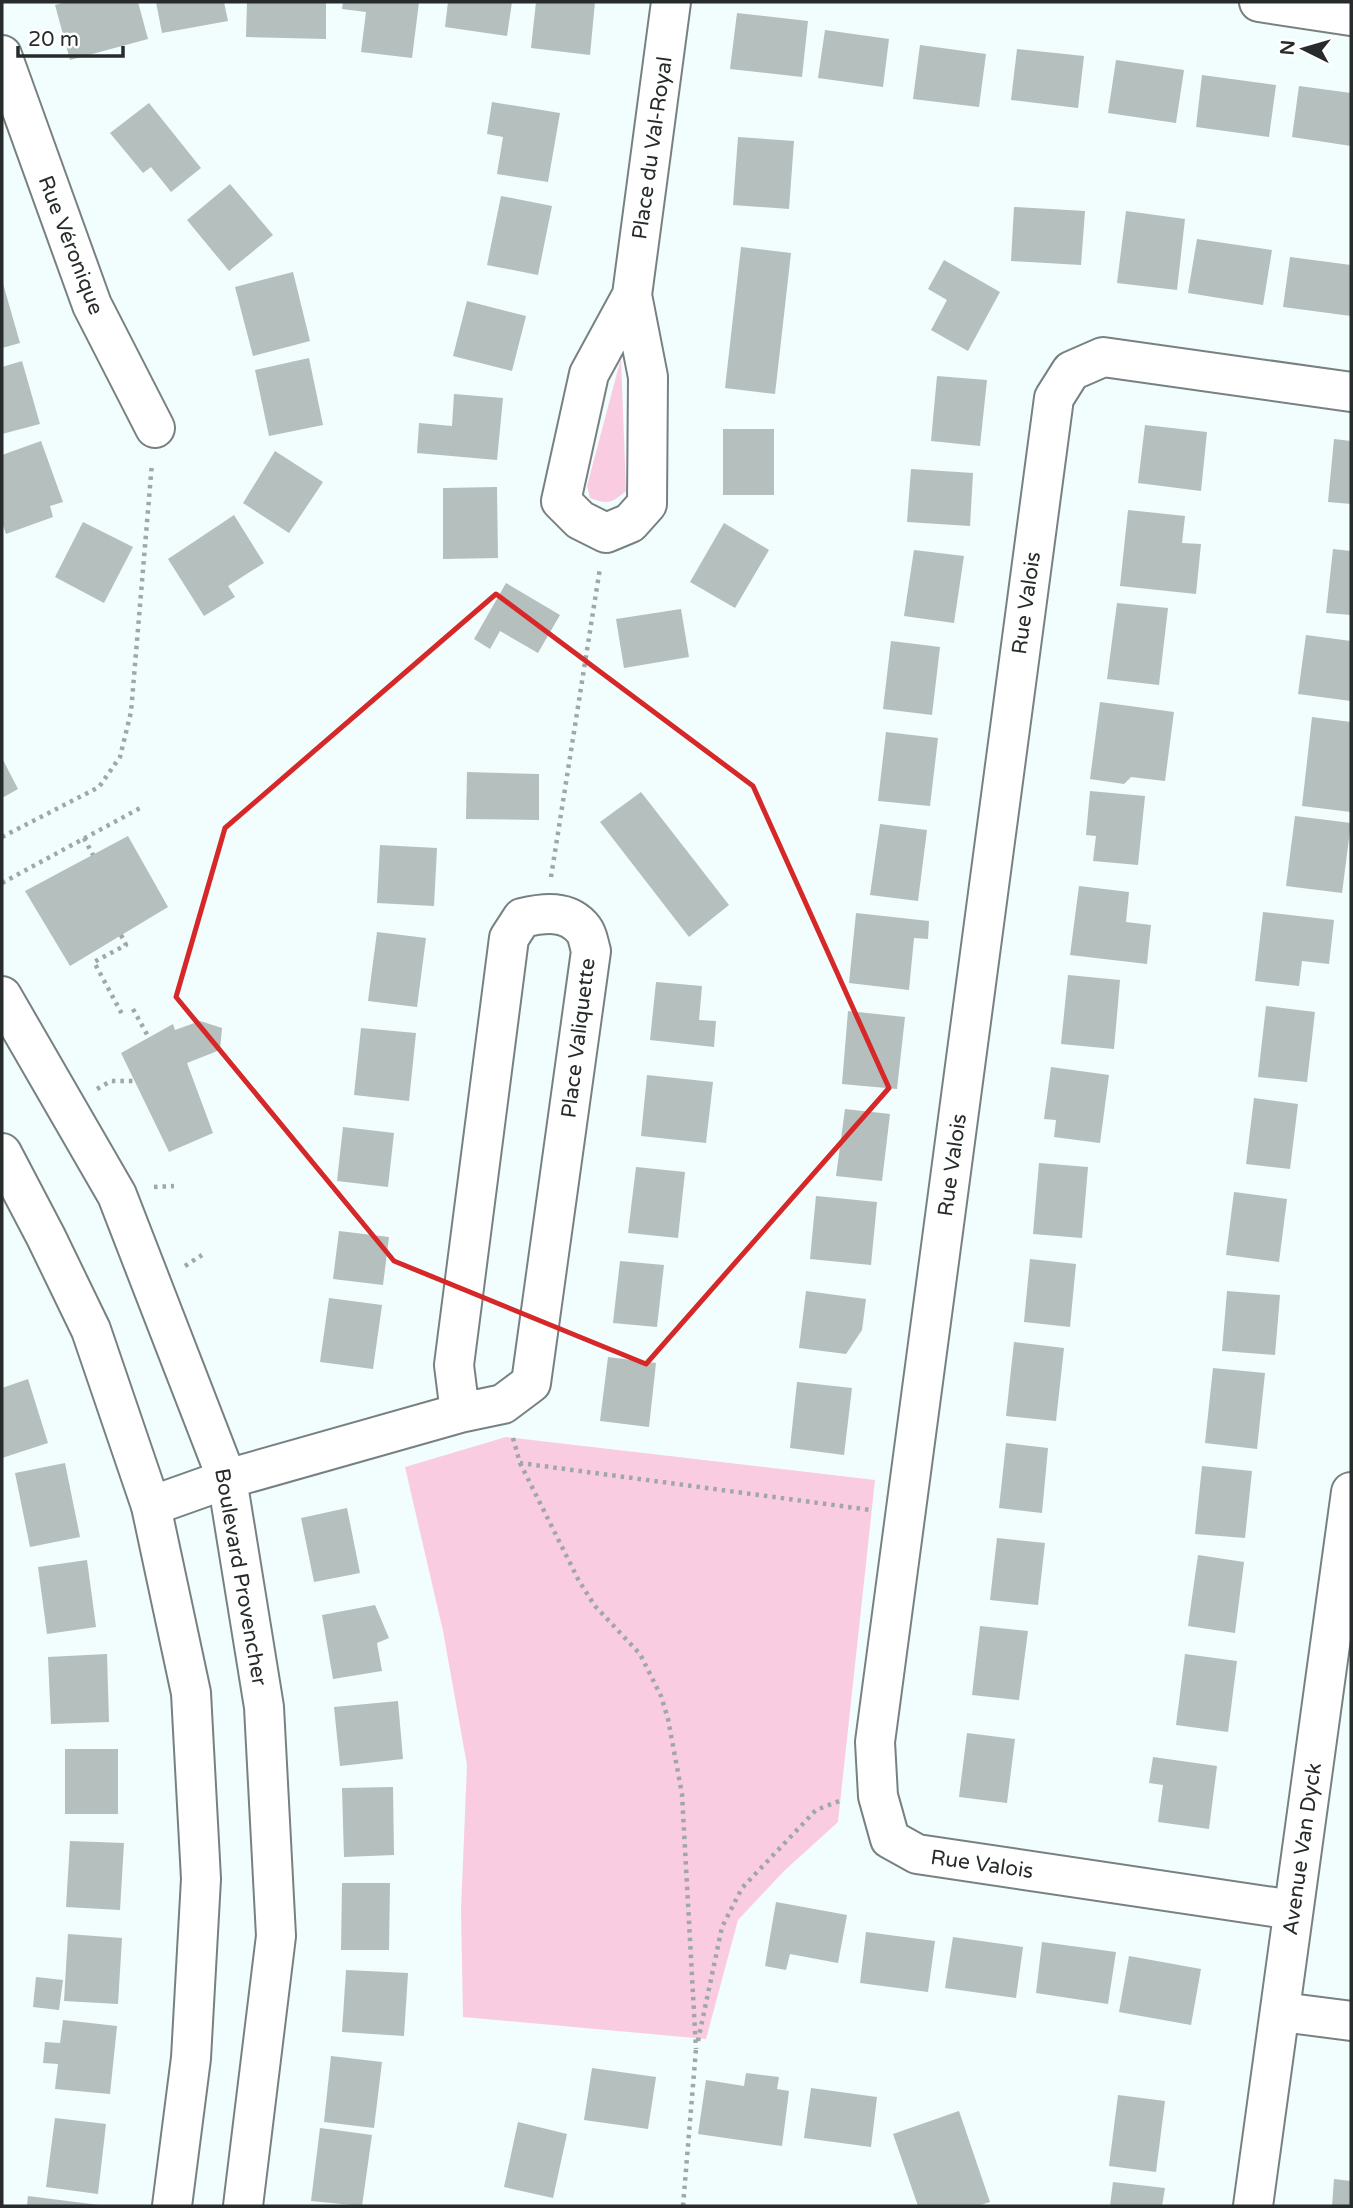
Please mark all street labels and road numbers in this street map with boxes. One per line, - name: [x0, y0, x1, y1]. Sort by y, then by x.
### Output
- street label: Place du Val-Royal: [627, 55, 678, 241]
- street label: Rue Véronique: [33, 172, 109, 318]
- street label: Rue Valois: [1007, 550, 1046, 656]
- street label: Place Valiquette: [556, 957, 601, 1119]
- street label: Rue Valois: [933, 1112, 972, 1218]
- street label: Boulevard Provencher: [209, 1467, 272, 1688]
- street label: Avenue Van Dyck: [1278, 1761, 1327, 1937]
- street label: Rue Valois: [929, 1845, 1035, 1884]

